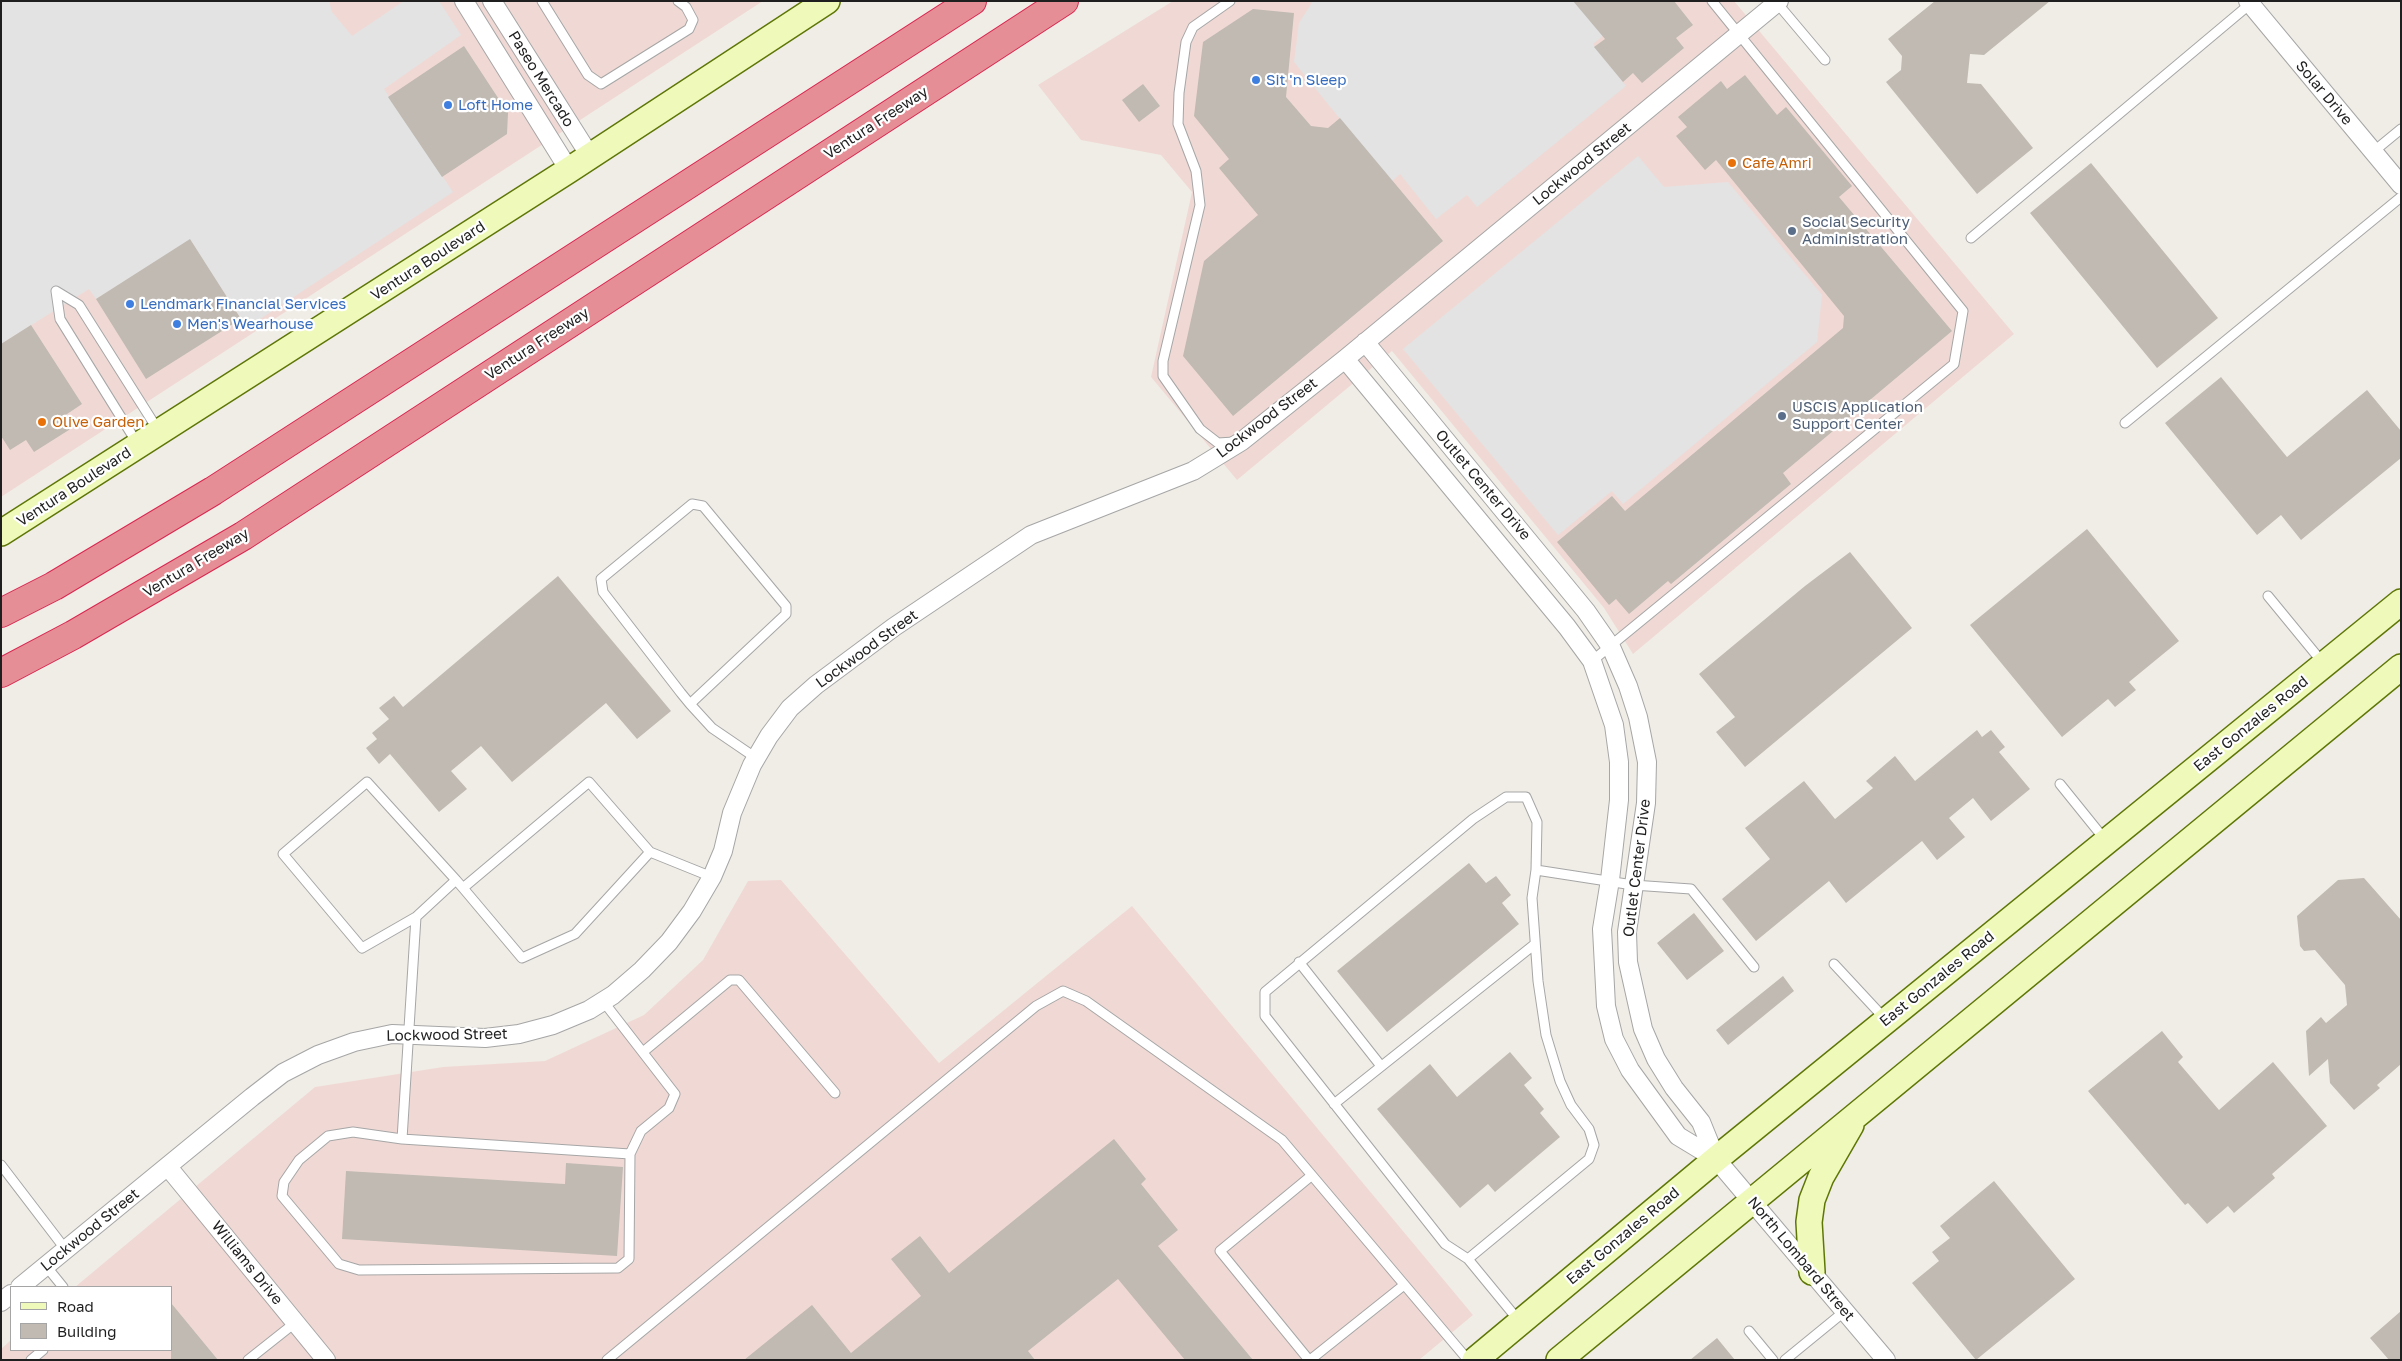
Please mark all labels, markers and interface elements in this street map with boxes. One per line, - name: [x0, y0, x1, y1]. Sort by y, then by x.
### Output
- street label: Paseo Mercado: [504, 28, 578, 130]
- street label: Solar Drive: [2292, 57, 2356, 129]
- place label: Sit 'n Sleep: [1266, 71, 1347, 89]
- marker: Sit 'n Sleep: [1250, 74, 1262, 86]
- street label: Ventura Freeway: [821, 83, 931, 163]
- place label: Loft Home: [458, 96, 533, 114]
- marker: Loft Home: [442, 99, 454, 111]
- street label: Lockwood Street: [1529, 119, 1635, 209]
- place label: Cafe Amri: [1742, 154, 1812, 172]
- marker: Cafe Amri: [1726, 157, 1738, 169]
- place label: Social Security Administration: [1802, 213, 1910, 248]
- street label: Ventura Boulevard: [368, 217, 488, 305]
- marker: Social Security Administration: [1786, 225, 1798, 237]
- place label: Lendmark Financial Services: [140, 295, 346, 313]
- marker: Lendmark Financial Services: [124, 298, 136, 310]
- street label: Ventura Freeway: [482, 304, 592, 384]
- place label: Men's Wearhouse: [187, 315, 313, 333]
- marker: Men's Wearhouse: [171, 318, 183, 330]
- street label: Lockwood Street: [1213, 374, 1321, 462]
- place label: USCIS Application Support Center: [1792, 398, 1923, 433]
- marker: USCIS Application Support Center: [1776, 410, 1788, 422]
- place label: Olive Garden: [52, 413, 144, 431]
- marker: Olive Garden: [36, 416, 48, 428]
- street label: Outlet Center Drive: [1432, 426, 1534, 544]
- street label: Ventura Boulevard: [14, 443, 134, 531]
- street label: Ventura Freeway: [140, 524, 252, 602]
- street label: Lockwood Street: [813, 606, 921, 692]
- street label: East Gonzales Road: [2190, 672, 2312, 776]
- street label: Outlet Center Drive: [1620, 798, 1654, 938]
- street label: East Gonzales Road: [1876, 927, 1998, 1031]
- street label: Lockwood Street: [386, 1025, 508, 1045]
- street label: East Gonzales Road: [1563, 1183, 1683, 1289]
- street label: Lockwood Street: [37, 1185, 143, 1275]
- street label: North Lombard Street: [1744, 1193, 1858, 1325]
- street label: Williams Drive: [208, 1217, 286, 1309]
- legend: [10, 1286, 172, 1351]
- text: Road: [57, 1297, 94, 1315]
- text: Building: [57, 1322, 117, 1340]

